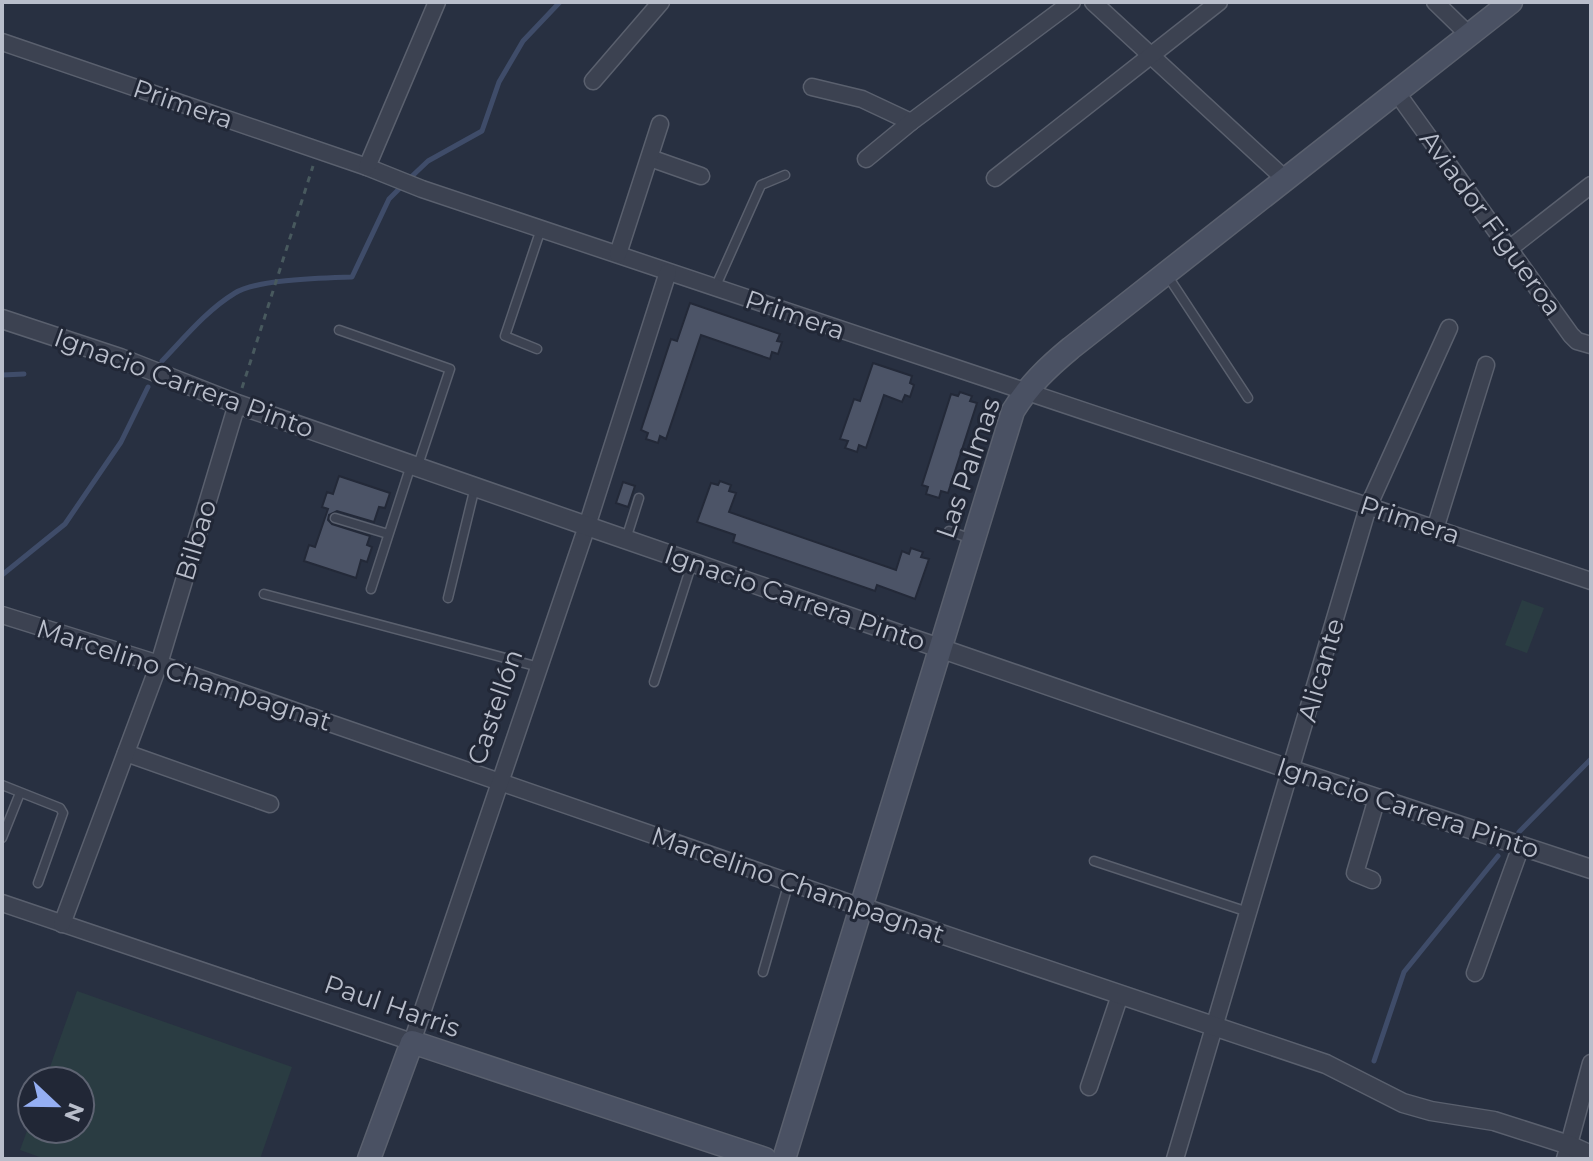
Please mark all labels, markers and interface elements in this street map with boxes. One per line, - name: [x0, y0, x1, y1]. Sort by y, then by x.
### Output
- street label: Primera: [129, 72, 237, 136]
- street label: Aviador Figueroa: [1413, 124, 1569, 322]
- street label: Primera: [741, 283, 849, 347]
- street label: Ignacio Carrera Pinto: [50, 321, 318, 445]
- street label: Las Palmas: [929, 394, 1007, 542]
- street label: Primera: [1356, 489, 1464, 551]
- street label: Bilbao: [169, 496, 223, 584]
- street label: Ignacio Carrera Pinto: [660, 538, 930, 658]
- street label: Marcelino Champagnat: [33, 612, 335, 738]
- street label: Alicante: [1291, 615, 1351, 725]
- street label: Castellón: [460, 645, 530, 769]
- street label: Ignacio Carrera Pinto: [1273, 750, 1543, 866]
- street label: Marcelino Champagnat: [647, 820, 949, 950]
- street label: Paul Harris: [320, 968, 464, 1044]
- north arrow: [16, 1065, 96, 1145]
- text: N: [58, 1099, 90, 1126]

